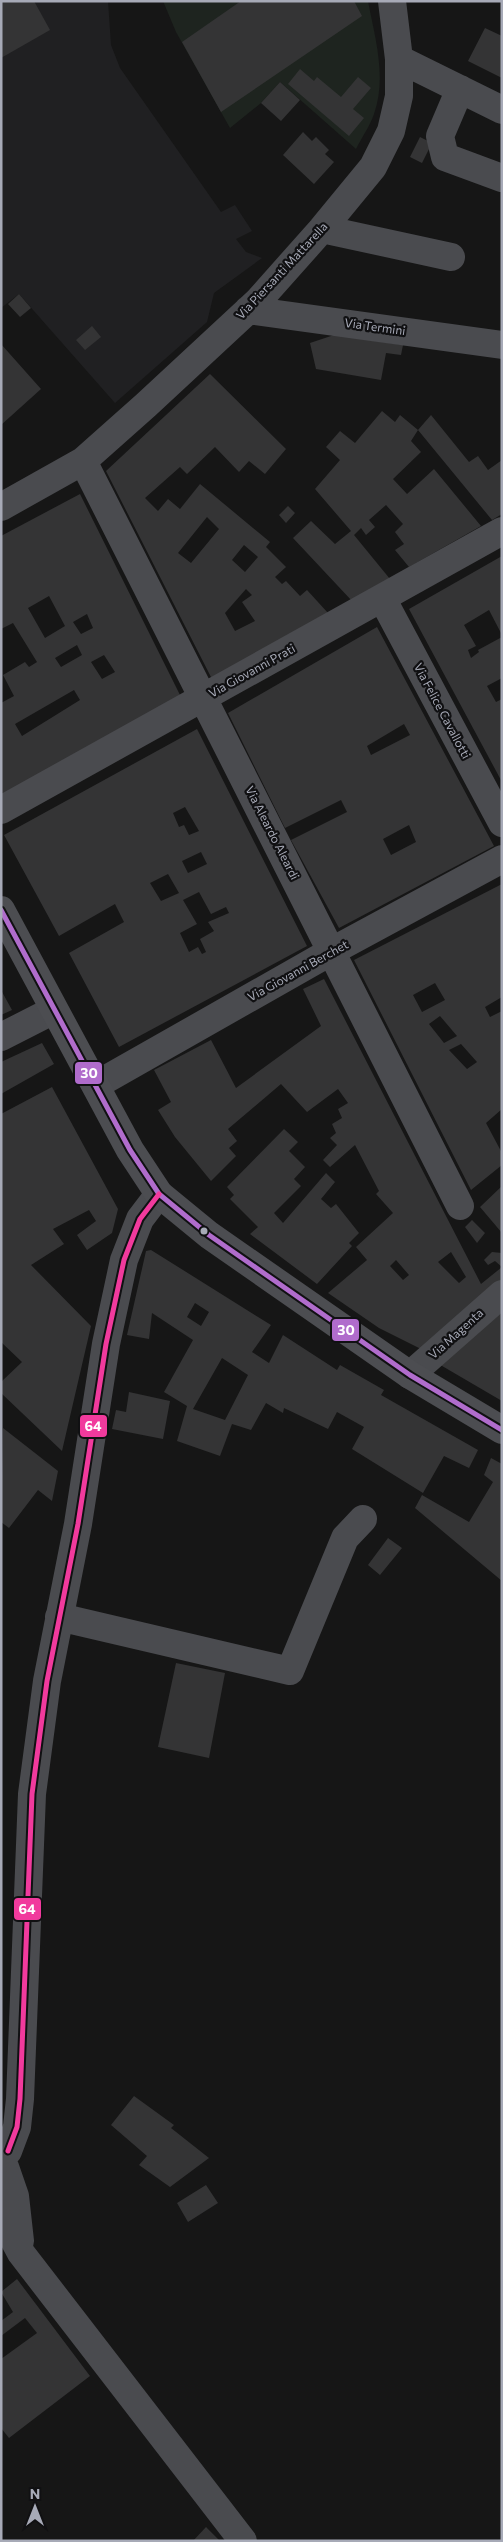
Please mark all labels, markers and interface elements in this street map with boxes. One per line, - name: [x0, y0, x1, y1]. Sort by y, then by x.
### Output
- street label: Via Piersanti Mattarella: [233, 219, 330, 322]
- street label: Via Termini: [344, 315, 406, 337]
- street label: Via Giovanni Prati: [206, 641, 297, 700]
- street label: Via Felice Cavallotti: [412, 660, 474, 761]
- street label: Via Aleardo Aleardi: [243, 783, 303, 882]
- street label: Via Giovanni Berchet: [245, 937, 350, 1004]
- line badge: 30: [74, 1061, 103, 1085]
- text: 30: [80, 1064, 98, 1081]
- unlabelled marker: [199, 1226, 209, 1236]
- street label: Via Magenta: [425, 1305, 485, 1361]
- line badge: 30: [331, 1318, 360, 1342]
- text: 30: [337, 1321, 355, 1338]
- line badge: 64: [79, 1414, 108, 1438]
- text: 64: [84, 1417, 102, 1434]
- line badge: 64: [13, 1897, 42, 1921]
- text: 64: [18, 1900, 36, 1917]
- north arrow: [10, 2482, 60, 2532]
- text: N: [30, 2485, 40, 2502]

